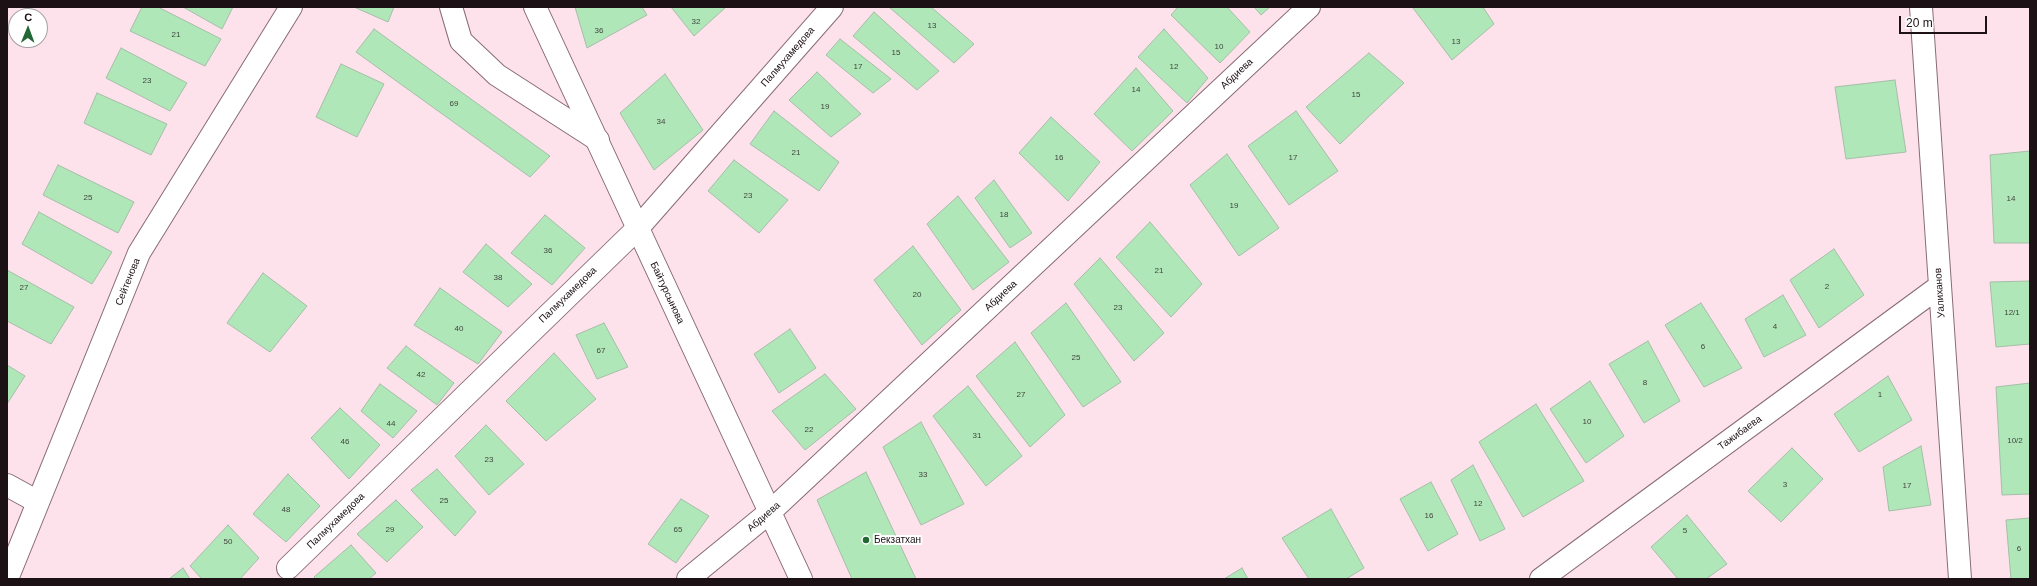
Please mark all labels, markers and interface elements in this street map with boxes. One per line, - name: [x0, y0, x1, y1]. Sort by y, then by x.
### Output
- north arrow: [8, 8, 48, 48]
- scale bar: [1901, 8, 1989, 34]
- text: С: [24, 11, 32, 23]
- text: 20 m: [1906, 16, 1933, 30]
- house number: 32: [692, 17, 700, 27]
- house number: 13: [928, 21, 936, 31]
- street label: Палмухамедова: [759, 25, 817, 89]
- house number: 36: [595, 26, 603, 36]
- house number: 21: [172, 30, 180, 40]
- house number: 13: [1452, 37, 1460, 47]
- house number: 10: [1215, 42, 1223, 52]
- house number: 15: [892, 48, 900, 58]
- street label: Абдиева: [1218, 56, 1256, 92]
- house number: 17: [854, 62, 862, 72]
- house number: 12: [1170, 62, 1178, 72]
- house number: 23: [143, 76, 151, 86]
- house number: 14: [1132, 85, 1140, 95]
- house number: 15: [1352, 90, 1360, 100]
- house number: 69: [450, 99, 458, 109]
- house number: 19: [821, 102, 829, 112]
- house number: 34: [657, 117, 665, 127]
- house number: 21: [792, 148, 800, 158]
- house number: 16: [1055, 153, 1063, 163]
- house number: 17: [1289, 153, 1297, 163]
- house number: 23: [744, 191, 752, 201]
- house number: 25: [84, 193, 92, 203]
- house number: 14: [2007, 194, 2015, 204]
- house number: 19: [1230, 201, 1238, 211]
- house number: 18: [1000, 210, 1008, 220]
- house number: 36: [544, 246, 552, 256]
- street label: Сейтенова: [113, 256, 143, 308]
- street label: Байтурсынова: [647, 260, 687, 326]
- street label: Палмухамедова: [537, 264, 599, 326]
- house number: 21: [1155, 266, 1163, 276]
- street label: Уалиханов: [1932, 268, 1948, 318]
- house number: 38: [494, 273, 502, 283]
- street label: Абдиева: [982, 278, 1020, 314]
- house number: 2: [1825, 282, 1829, 292]
- house number: 27: [20, 283, 28, 293]
- house number: 20: [913, 290, 921, 300]
- house number: 23: [1114, 303, 1122, 313]
- house number: 12/1: [2004, 308, 2020, 318]
- house number: 4: [1773, 322, 1777, 332]
- house number: 40: [455, 324, 463, 334]
- house number: 6: [1701, 342, 1705, 352]
- house number: 67: [597, 346, 605, 356]
- house number: 25: [1072, 353, 1080, 363]
- house number: 42: [417, 370, 425, 380]
- house number: 8: [1643, 378, 1647, 388]
- house number: 27: [1017, 390, 1025, 400]
- house number: 1: [1878, 390, 1882, 400]
- street label: Тажибаева: [1716, 413, 1764, 453]
- house number: 10: [1583, 417, 1591, 427]
- house number: 44: [387, 419, 395, 429]
- house number: 22: [805, 425, 813, 435]
- house number: 31: [973, 431, 981, 441]
- house number: 10/2: [2007, 436, 2023, 446]
- house number: 46: [341, 437, 349, 447]
- house number: 23: [485, 455, 493, 465]
- house number: 33: [919, 470, 927, 480]
- house number: 3: [1783, 480, 1787, 490]
- house number: 17: [1903, 481, 1911, 491]
- street label: Палмухамедова: [305, 490, 367, 552]
- house number: 25: [440, 496, 448, 506]
- street label: Абдиева: [745, 499, 783, 535]
- house number: 12: [1474, 499, 1482, 509]
- house number: 48: [282, 505, 290, 515]
- house number: 16: [1425, 511, 1433, 521]
- house number: 29: [386, 525, 394, 535]
- house number: 65: [674, 525, 682, 535]
- house number: 5: [1683, 526, 1687, 536]
- place label: Бекзатхан: [874, 534, 921, 546]
- marker: Бекзатхан: [861, 535, 871, 545]
- house number: 50: [224, 537, 232, 547]
- house number: 6: [2017, 544, 2021, 554]

